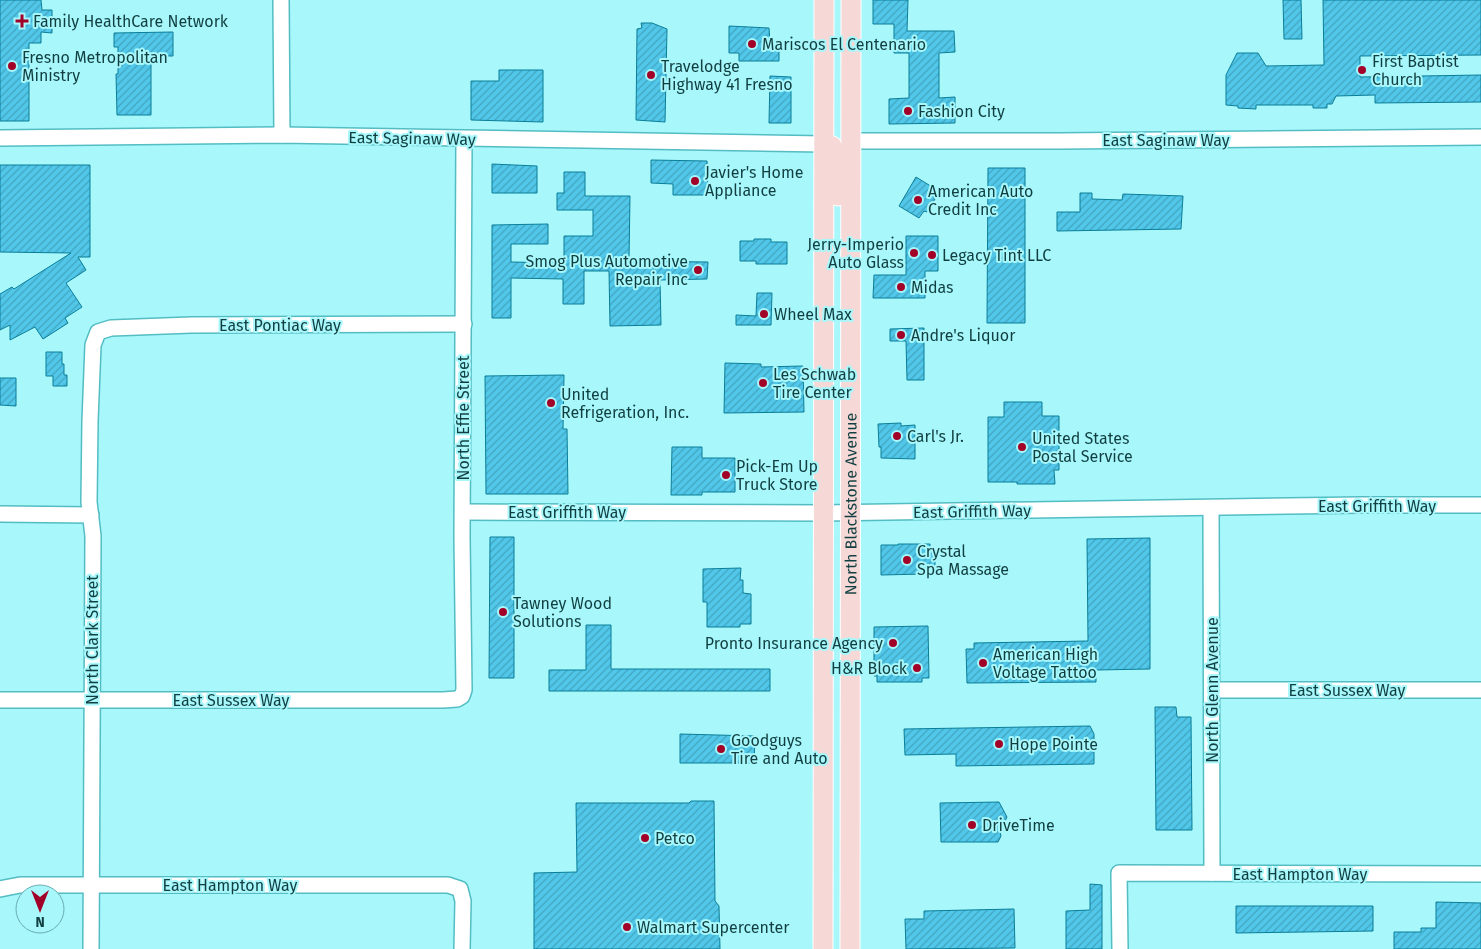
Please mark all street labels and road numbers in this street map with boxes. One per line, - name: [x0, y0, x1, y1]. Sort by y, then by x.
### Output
- street label: East Saginaw Way: [348, 128, 476, 149]
- street label: East Saginaw Way: [1102, 131, 1230, 150]
- street label: East Pontiac Way: [219, 316, 341, 335]
- street label: North Effie Street: [454, 355, 473, 481]
- street label: North Blackstone Avenue: [841, 413, 861, 595]
- street label: East Griffith Way: [1318, 497, 1436, 516]
- street label: East Griffith Way: [913, 501, 1031, 522]
- street label: East Griffith Way: [508, 503, 626, 522]
- street label: North Clark Street: [83, 575, 102, 705]
- street label: North Glenn Avenue: [1203, 617, 1222, 763]
- street label: East Sussex Way: [1289, 681, 1406, 700]
- street label: East Sussex Way: [173, 691, 290, 710]
- street label: East Hampton Way: [1233, 865, 1368, 884]
- street label: East Hampton Way: [163, 876, 298, 895]

